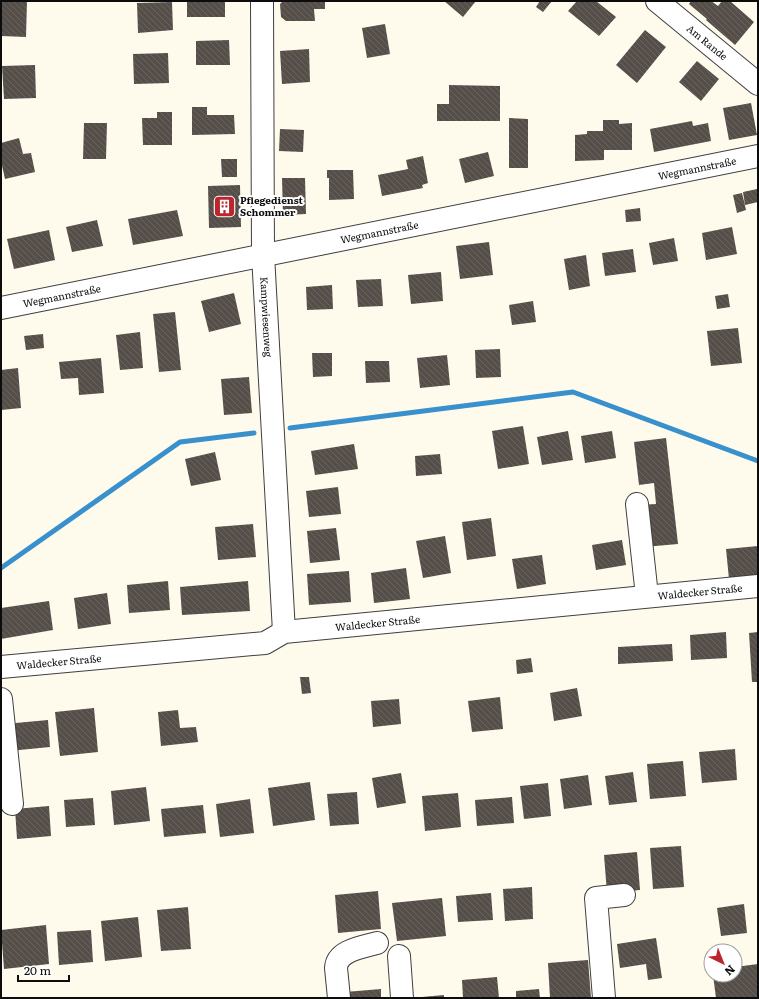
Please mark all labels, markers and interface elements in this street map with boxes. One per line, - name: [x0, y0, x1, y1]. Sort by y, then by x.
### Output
- street label: Am Rande: [684, 21, 731, 63]
- street label: Wegmannstraße: [657, 153, 737, 183]
- place label: Pflegedienst Schommer: [240, 192, 304, 219]
- building icon: Pflegedienst Schommer: [212, 193, 238, 219]
- street label: Wegmannstraße: [339, 216, 420, 247]
- street label: Kampwiesenweg: [257, 276, 277, 358]
- street label: Wegmannstraße: [21, 280, 102, 310]
- street label: Waldecker Straße: [657, 580, 743, 603]
- street label: Waldecker Straße: [334, 611, 421, 634]
- street label: Waldecker Straße: [16, 650, 102, 673]
- north arrow: [703, 943, 743, 983]
- scale bar: [18, 957, 69, 983]
- text: 20 m: [24, 961, 51, 979]
- text: N: [722, 962, 739, 980]

